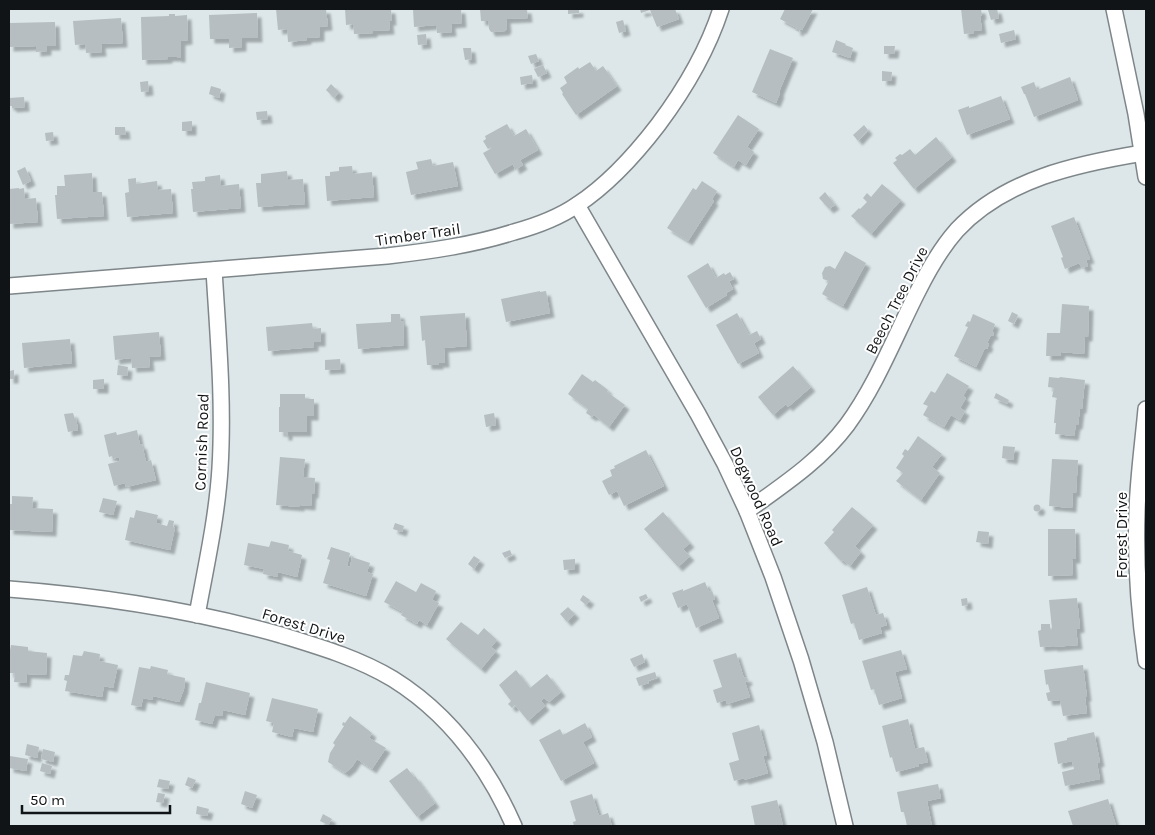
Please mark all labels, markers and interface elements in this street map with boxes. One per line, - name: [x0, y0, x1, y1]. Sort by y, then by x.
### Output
- street label: Timber Trail: [374, 219, 462, 250]
- street label: Beech Tree Drive: [861, 243, 932, 357]
- street label: Cornish Road: [190, 393, 213, 491]
- street label: Dogwood Road: [726, 443, 787, 549]
- street label: Forest Drive: [1112, 492, 1131, 578]
- street label: Forest Drive: [260, 604, 348, 647]
- scale bar: [22, 782, 170, 814]
- text: 50 m: [30, 791, 65, 809]

